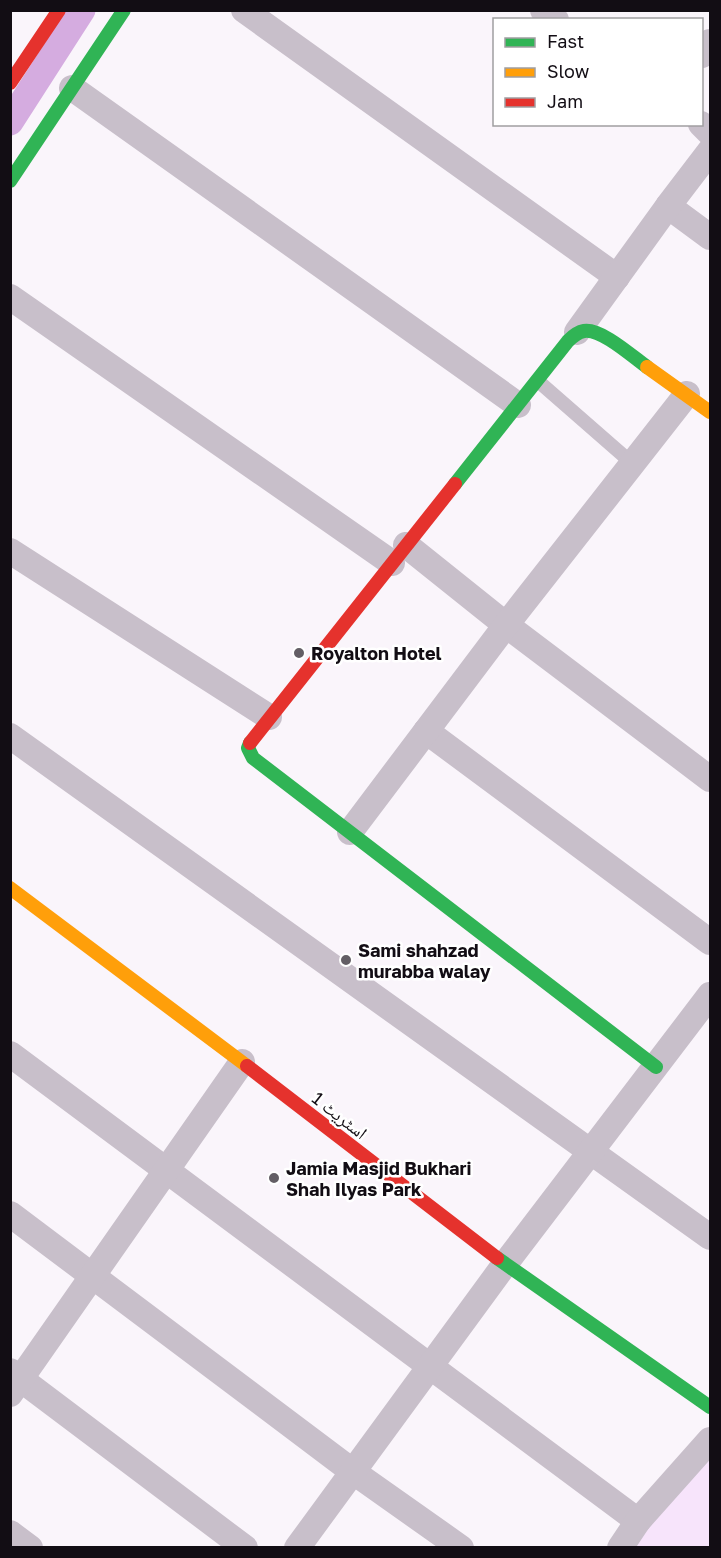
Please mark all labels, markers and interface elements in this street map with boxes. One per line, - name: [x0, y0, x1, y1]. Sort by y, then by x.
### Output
- legend: [493, 18, 703, 126]
- text: Fast: [547, 30, 584, 52]
- text: Slow: [547, 60, 590, 82]
- text: Jam: [547, 90, 583, 112]
- place label: Royalton Hotel: [311, 642, 442, 664]
- marker: Royalton Hotel: [292, 646, 306, 660]
- place label: Sami shahzad murabba walay: [358, 939, 491, 982]
- marker: Sami shahzad murabba walay: [339, 953, 353, 967]
- street label: اسٹریٹ 1: [308, 1087, 372, 1144]
- place label: Jamia Masjid Bukhari Shah Ilyas Park: [286, 1157, 471, 1200]
- marker: Jamia Masjid Bukhari Shah Ilyas Park: [267, 1171, 281, 1185]

